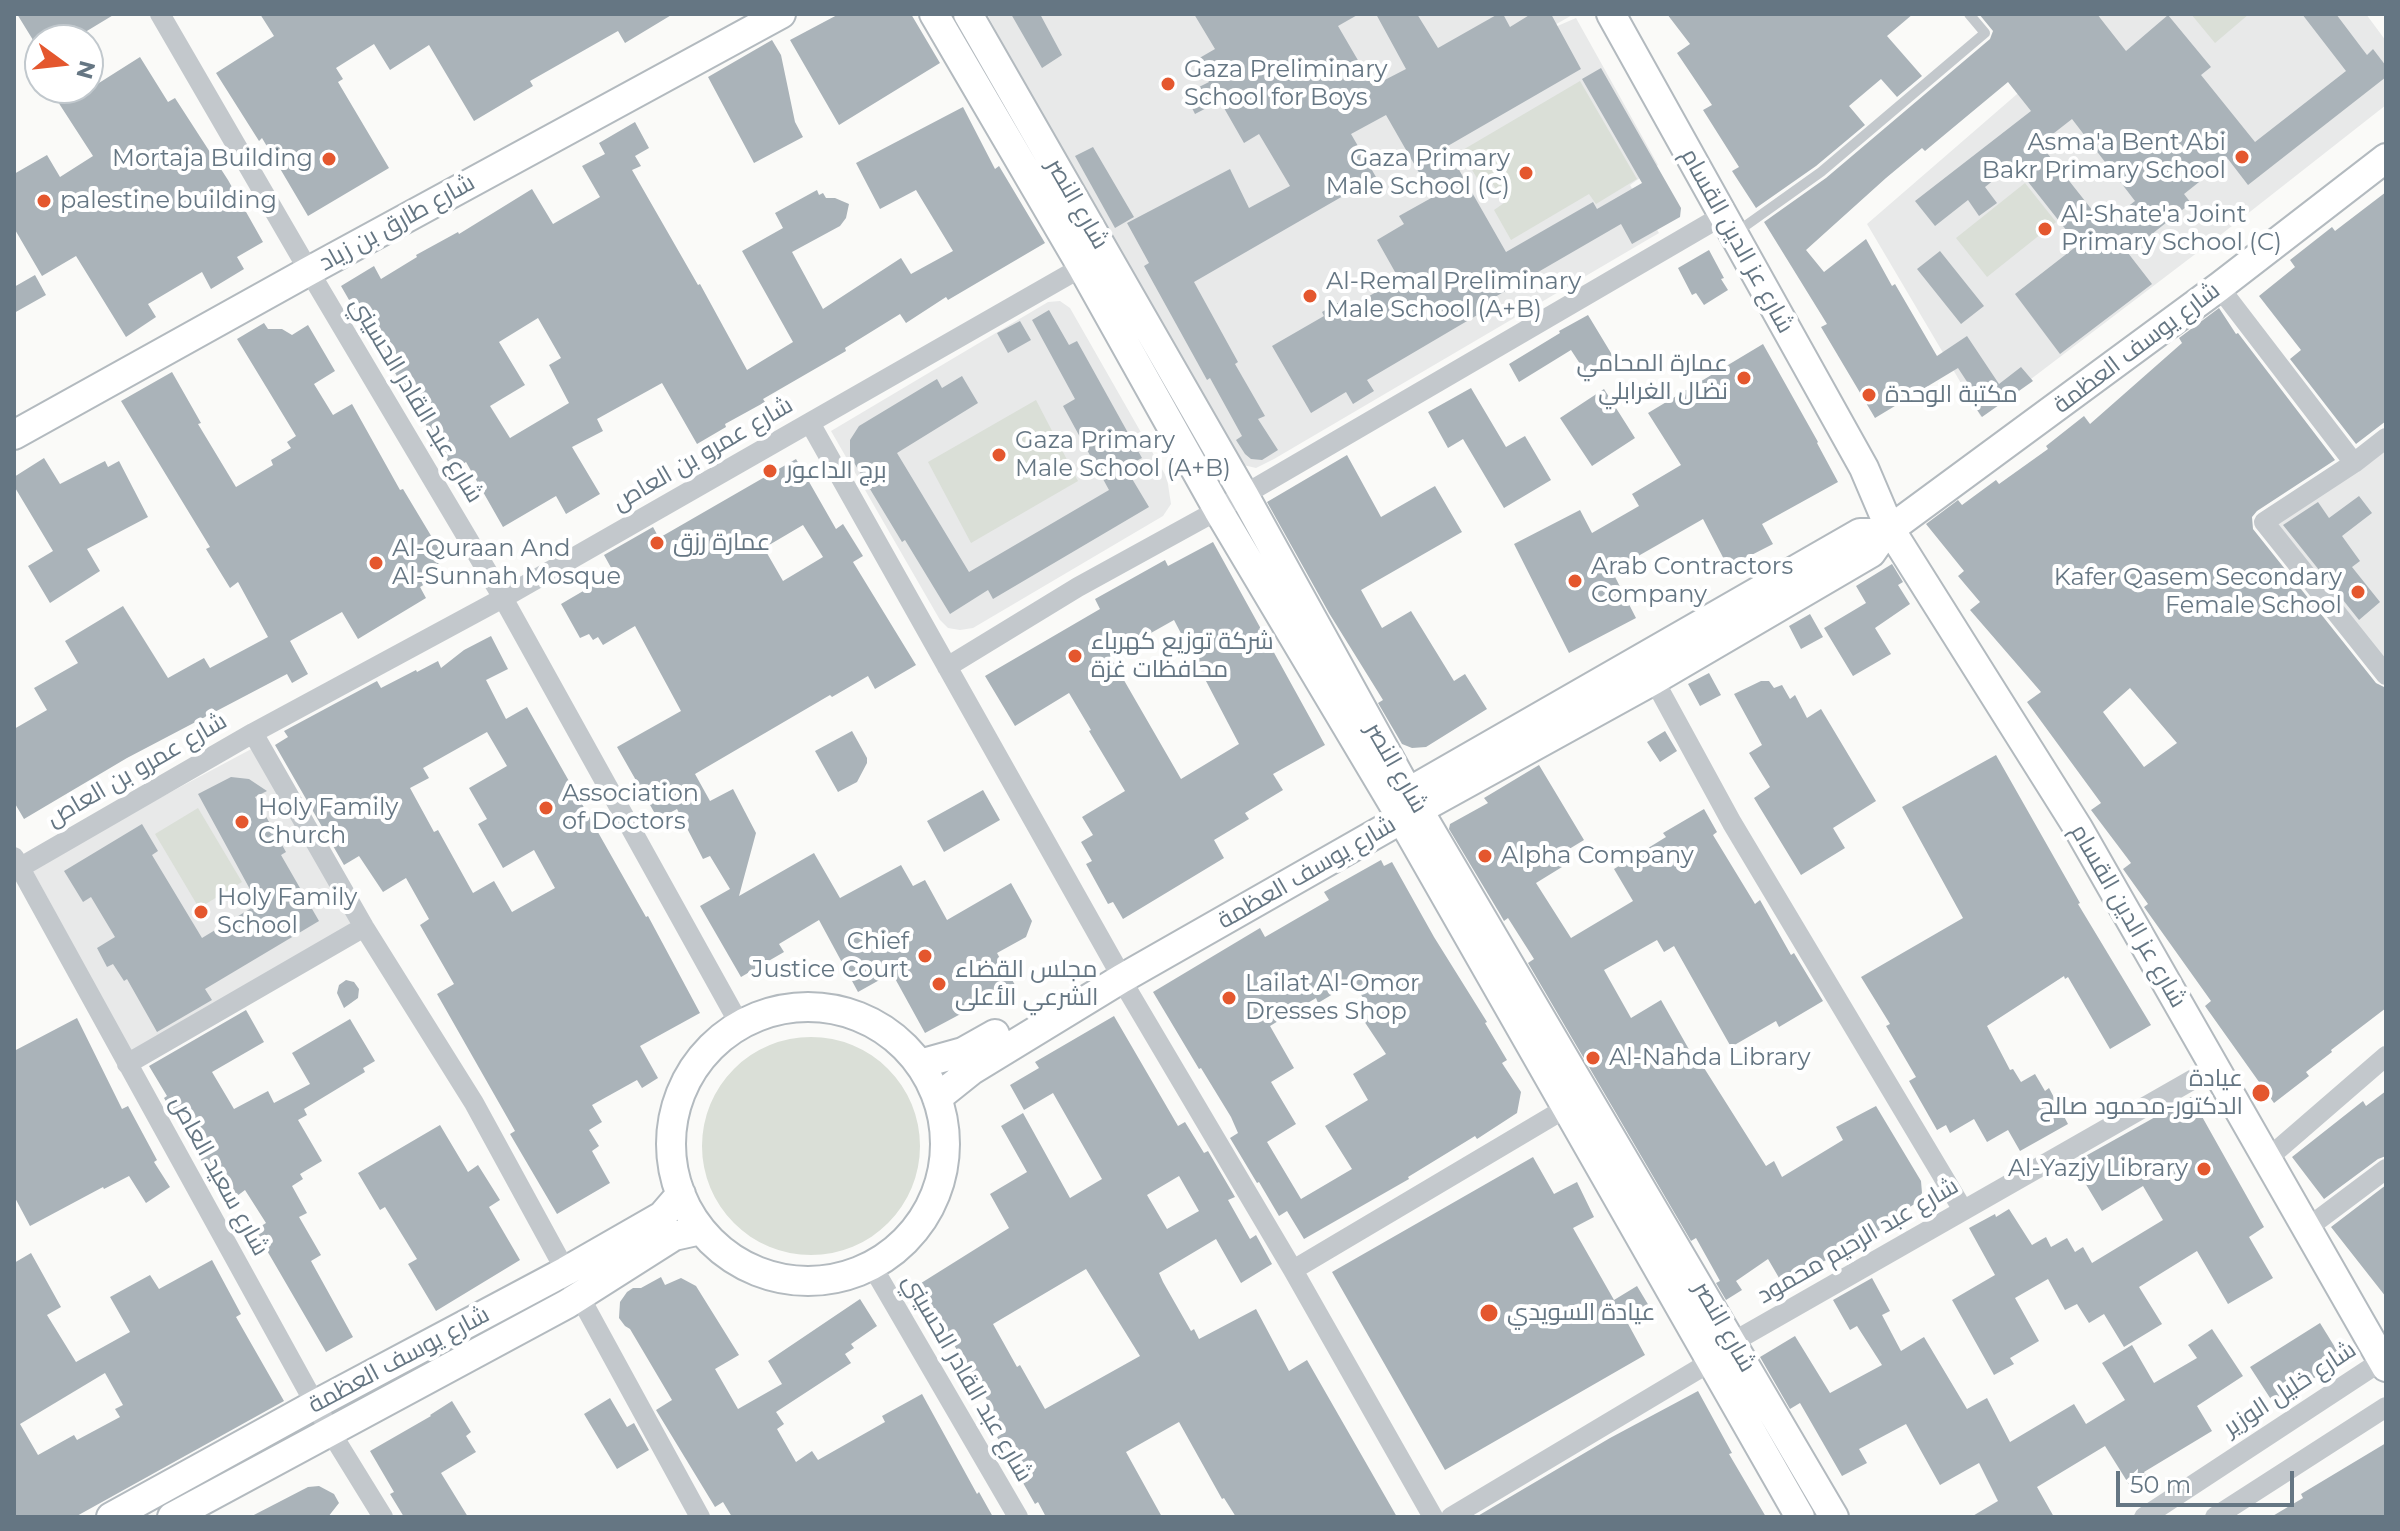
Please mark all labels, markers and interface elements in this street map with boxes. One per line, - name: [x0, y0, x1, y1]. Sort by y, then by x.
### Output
- north arrow: [24, 24, 104, 104]
- place label: Gaza Preliminary School for Boys: [1184, 56, 1388, 112]
- text: N: [70, 58, 101, 82]
- marker: Gaza Preliminary School for Boys: [1159, 75, 1177, 93]
- place label: Asma'a Bent Abi Bakr Primary School: [1982, 129, 2226, 185]
- street label: شارع عز الدين القسام: [1674, 144, 1800, 338]
- place label: Mortaja Building: [112, 145, 313, 173]
- place label: Gaza Primary Male School (C): [1326, 145, 1510, 201]
- marker: Asma'a Bent Abi Bakr Primary School: [2233, 148, 2251, 166]
- marker: Mortaja Building: [320, 150, 338, 168]
- street label: شارع النصر: [1040, 154, 1114, 254]
- marker: Gaza Primary Male School (C): [1517, 164, 1535, 182]
- street label: شارع طارق بن زياد: [314, 168, 480, 278]
- place label: palestine building: [60, 187, 277, 215]
- marker: palestine building: [35, 192, 53, 210]
- place label: Al-Shate'a Joint Primary School (C): [2061, 201, 2282, 257]
- marker: Al-Shate'a Joint Primary School (C): [2036, 220, 2054, 238]
- place label: Al-Remal Preliminary Male School (A+B): [1326, 268, 1581, 324]
- street label: شارع يوسف العظمة: [2048, 276, 2226, 420]
- marker: Al-Remal Preliminary Male School (A+B): [1301, 287, 1319, 305]
- street label: شارع عبد القادر الحسيني: [343, 292, 489, 508]
- place label: عمارة المحامي نضال الغرابلي: [1576, 350, 1728, 406]
- marker: عمارة المحامي نضال الغرابلي: [1735, 369, 1753, 387]
- place label: مكتبة الوحدة: [1885, 381, 2018, 409]
- marker: مكتبة الوحدة: [1860, 386, 1878, 404]
- street label: شارع عمرو بن العاص: [608, 391, 798, 517]
- place label: Gaza Primary Male School (A+B): [1015, 427, 1231, 483]
- marker: Gaza Primary Male School (A+B): [990, 446, 1008, 464]
- place label: برج الداعور: [786, 457, 887, 485]
- marker: برج الداعور: [761, 462, 779, 480]
- place label: عمارة رزق: [673, 529, 770, 557]
- marker: عمارة رزق: [648, 534, 666, 552]
- place label: Al-Quraan And Al-Sunnah Mosque: [392, 535, 621, 591]
- place label: Arab Contractors Company: [1591, 553, 1793, 609]
- marker: Al-Quraan And Al-Sunnah Mosque: [367, 554, 385, 572]
- place label: Kafer Qasem Secondary Female School: [2054, 564, 2342, 620]
- marker: Arab Contractors Company: [1566, 572, 1584, 590]
- marker: Kafer Qasem Secondary Female School: [2349, 583, 2367, 601]
- place label: شركة توزيع كهرباء محافظات غزة: [1091, 628, 1274, 684]
- marker: شركة توزيع كهرباء محافظات غزة: [1066, 647, 1084, 665]
- street label: شارع عمرو بن العاص: [42, 707, 232, 833]
- street label: شارع النصر: [1359, 718, 1433, 818]
- place label: Association of Doctors: [562, 780, 699, 836]
- place label: Holy Family Church: [258, 794, 398, 850]
- marker: Association of Doctors: [537, 799, 555, 817]
- street label: شارع يوسف العظمة: [1213, 810, 1401, 936]
- marker: Holy Family Church: [233, 813, 251, 831]
- street label: شارع عز الدين القسام: [2064, 819, 2192, 1013]
- place label: Alpha Company: [1501, 842, 1694, 870]
- marker: Alpha Company: [1476, 847, 1494, 865]
- place label: Holy Family School: [217, 884, 357, 940]
- marker: Holy Family School: [192, 903, 210, 921]
- place label: Chief Justice Court: [751, 928, 909, 984]
- marker: Chief Justice Court: [916, 947, 934, 965]
- place label: مجلس القضاء الشرعي الأعلى: [955, 956, 1099, 1012]
- place label: Lailat Al-Omor Dresses Shop: [1245, 970, 1420, 1026]
- marker: مجلس القضاء الشرعي الأعلى: [930, 975, 948, 993]
- marker: Lailat Al-Omor Dresses Shop: [1220, 989, 1238, 1007]
- place label: Al-Nahda Library: [1609, 1044, 1811, 1072]
- marker: Al-Nahda Library: [1584, 1049, 1602, 1067]
- place label: عيادة الدكتور-محمود صالح: [2039, 1065, 2243, 1121]
- marker: عيادة الدكتور-محمود صالح: [2250, 1082, 2272, 1104]
- street label: شارع سعيد العاص: [163, 1091, 275, 1261]
- place label: Al-Yazjy Library: [2008, 1155, 2188, 1183]
- marker: Al-Yazjy Library: [2195, 1160, 2213, 1178]
- street label: شارع عبد الرحيم محمود: [1752, 1172, 1964, 1310]
- street label: شارع عبد القادر الحسيني: [896, 1269, 1038, 1487]
- street label: شارع النصر: [1687, 1277, 1761, 1377]
- place label: عيادة السويدي: [1507, 1299, 1656, 1327]
- street label: شارع يوسف العظمة: [304, 1300, 494, 1420]
- marker: عيادة السويدي: [1478, 1302, 1500, 1324]
- street label: شارع خليل الوزير: [2218, 1335, 2362, 1443]
- scale bar: [2120, 1455, 2298, 1505]
- text: 50 m: [2130, 1470, 2191, 1499]

